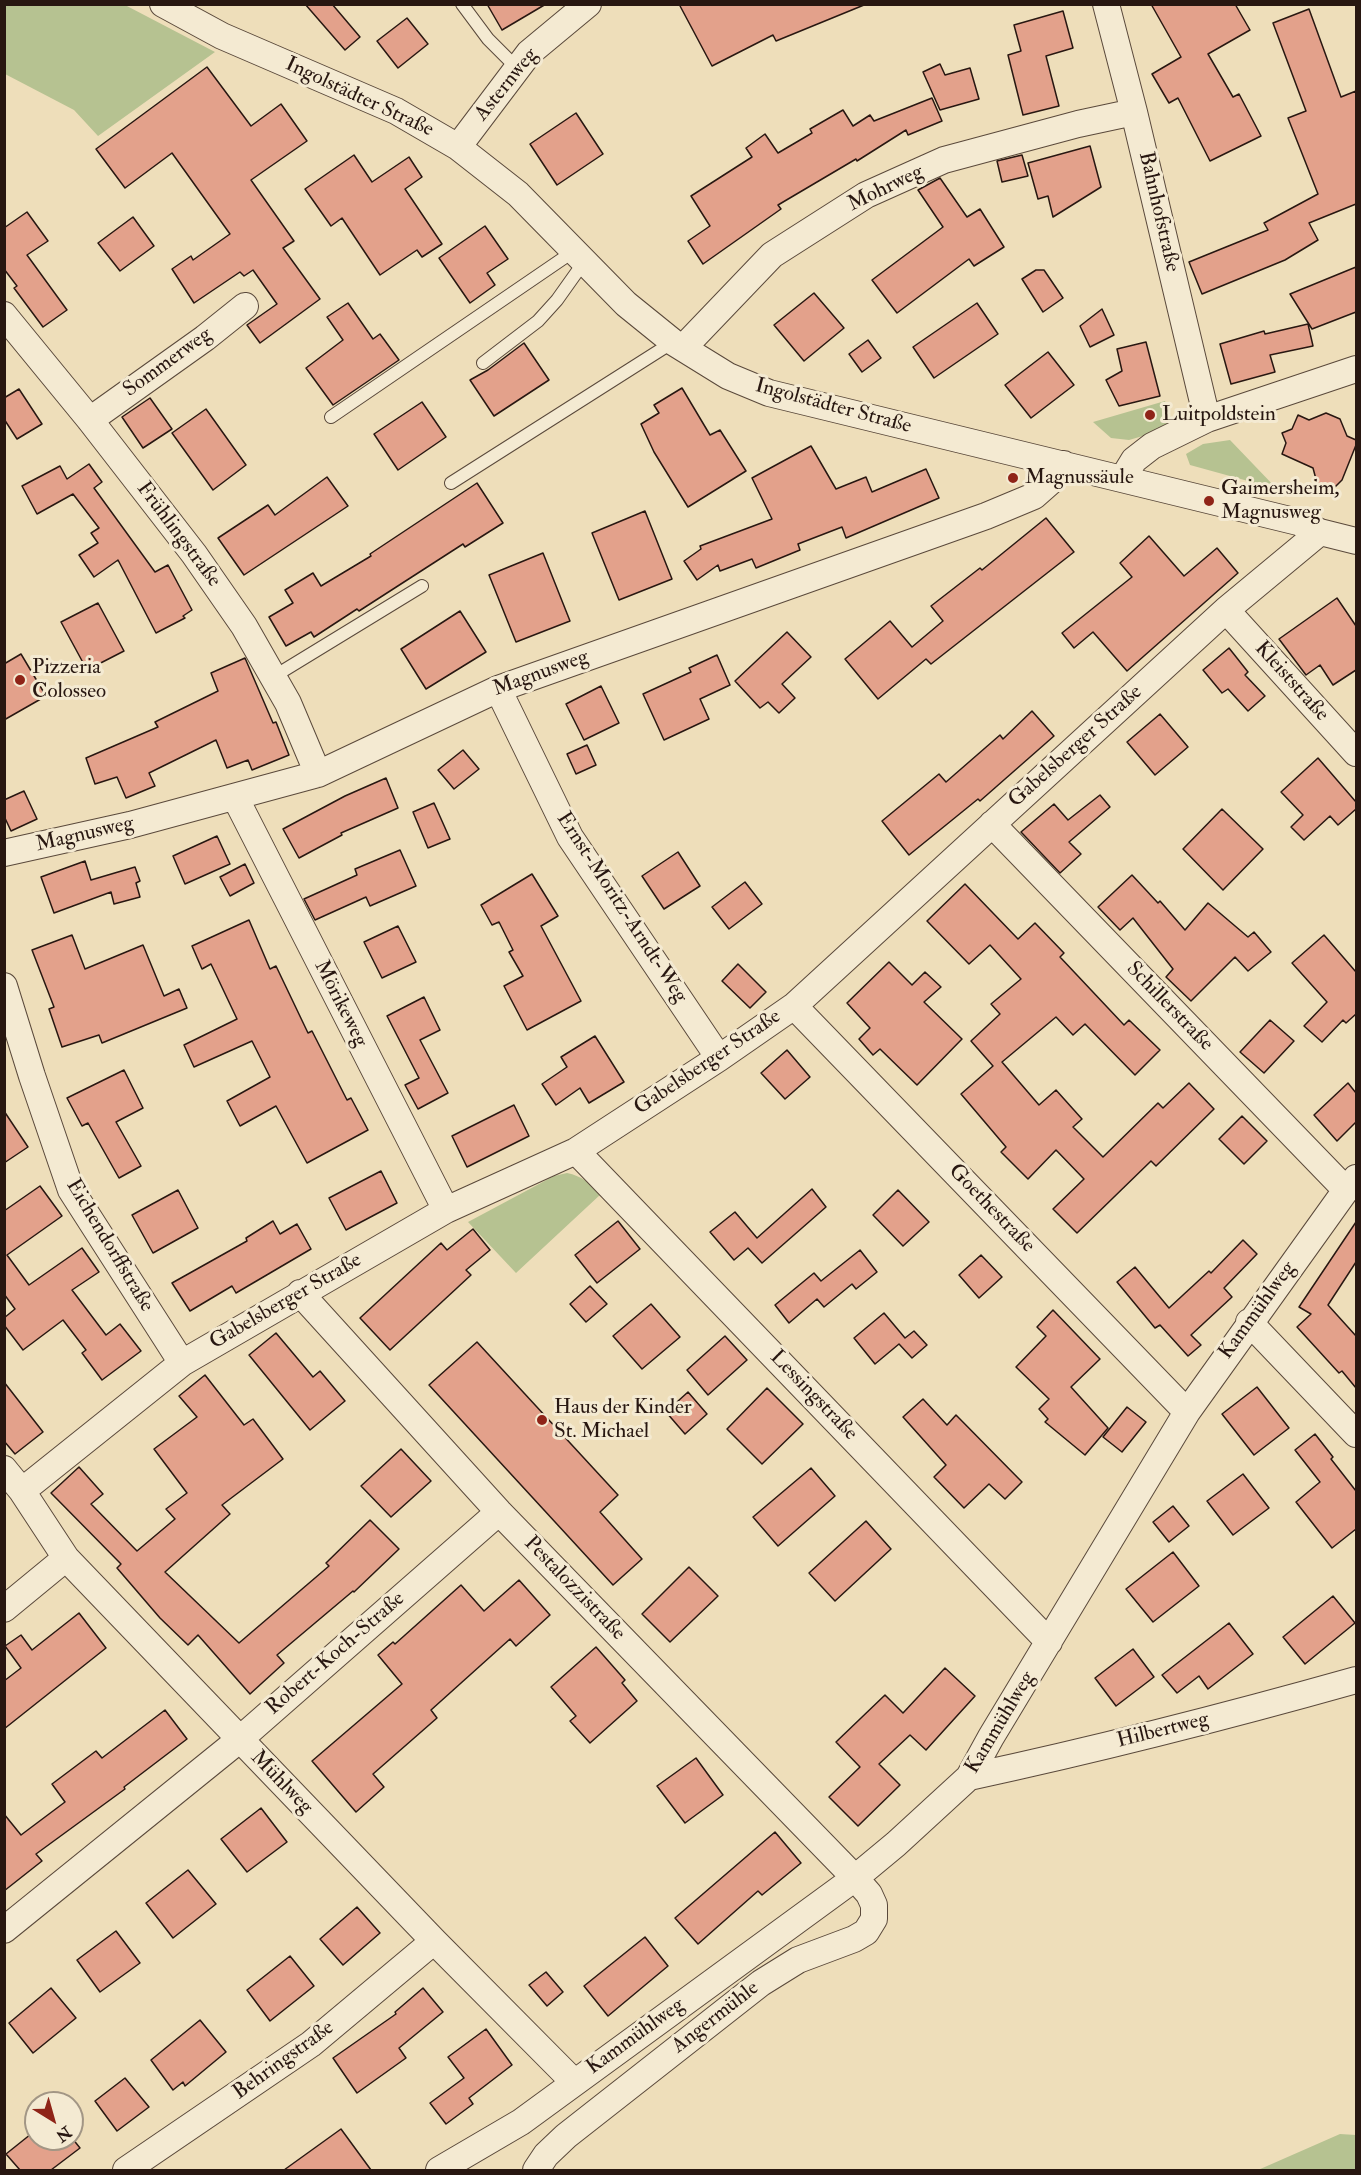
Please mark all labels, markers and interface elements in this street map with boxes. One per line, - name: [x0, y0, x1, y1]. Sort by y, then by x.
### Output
- street label: Asternweg: [470, 43, 544, 127]
- street label: Ingolstädter Straße: [281, 53, 437, 143]
- street label: Bahnhofstraße: [1132, 149, 1184, 275]
- street label: Mohrweg: [844, 160, 928, 218]
- street label: Sommerweg: [119, 323, 217, 403]
- street label: Ingolstädter Straße: [752, 374, 914, 440]
- place label: Luitpoldstein: [1162, 402, 1276, 428]
- marker: Luitpoldstein: [1143, 408, 1157, 422]
- place label: Magnussäule: [1025, 465, 1134, 491]
- marker: Magnussäule: [1006, 471, 1020, 485]
- place label: Gaimersheim, Magnusweg: [1221, 476, 1339, 526]
- street label: Frühlingstraße: [130, 477, 226, 593]
- marker: Gaimersheim, Magnusweg: [1202, 494, 1216, 508]
- street label: Kleiststraße: [1249, 637, 1333, 727]
- street label: Magnusweg: [490, 645, 592, 703]
- place label: Pizzeria Colosseo: [32, 655, 106, 705]
- marker: Pizzeria Colosseo: [13, 673, 27, 687]
- street label: Gabelsberger Straße: [1004, 680, 1148, 814]
- street label: Ernst-Moritz-Arndt-Weg: [550, 808, 692, 1008]
- street label: Magnusweg: [34, 811, 136, 859]
- street label: Mörikeweg: [307, 956, 373, 1052]
- street label: Schillerstraße: [1120, 957, 1218, 1057]
- street label: Gabelsberger Straße: [630, 1005, 786, 1121]
- street label: Goethestraße: [942, 1159, 1040, 1259]
- street label: Eichendorffstraße: [59, 1175, 159, 1317]
- street label: Gabelsberger Straße: [206, 1248, 366, 1356]
- street label: Kammühlweg: [1214, 1257, 1302, 1365]
- street label: Lessingstraße: [764, 1346, 862, 1446]
- place label: Haus der Kinder St. Michael: [554, 1395, 692, 1445]
- marker: Haus der Kinder St. Michael: [535, 1413, 549, 1427]
- street label: Pestalozzistraße: [518, 1532, 630, 1646]
- street label: Robert-Koch-Straße: [262, 1587, 410, 1721]
- street label: Kammühlweg: [961, 1667, 1041, 1779]
- street label: Hilbertweg: [1114, 1707, 1212, 1755]
- street label: Mühlweg: [244, 1746, 318, 1820]
- street label: Angermühle: [668, 1976, 764, 2060]
- street label: Kammühlweg: [582, 1993, 690, 2081]
- street label: Behringstraße: [229, 2016, 339, 2106]
- north arrow: [24, 2091, 84, 2151]
- text: N: [52, 2121, 75, 2146]

